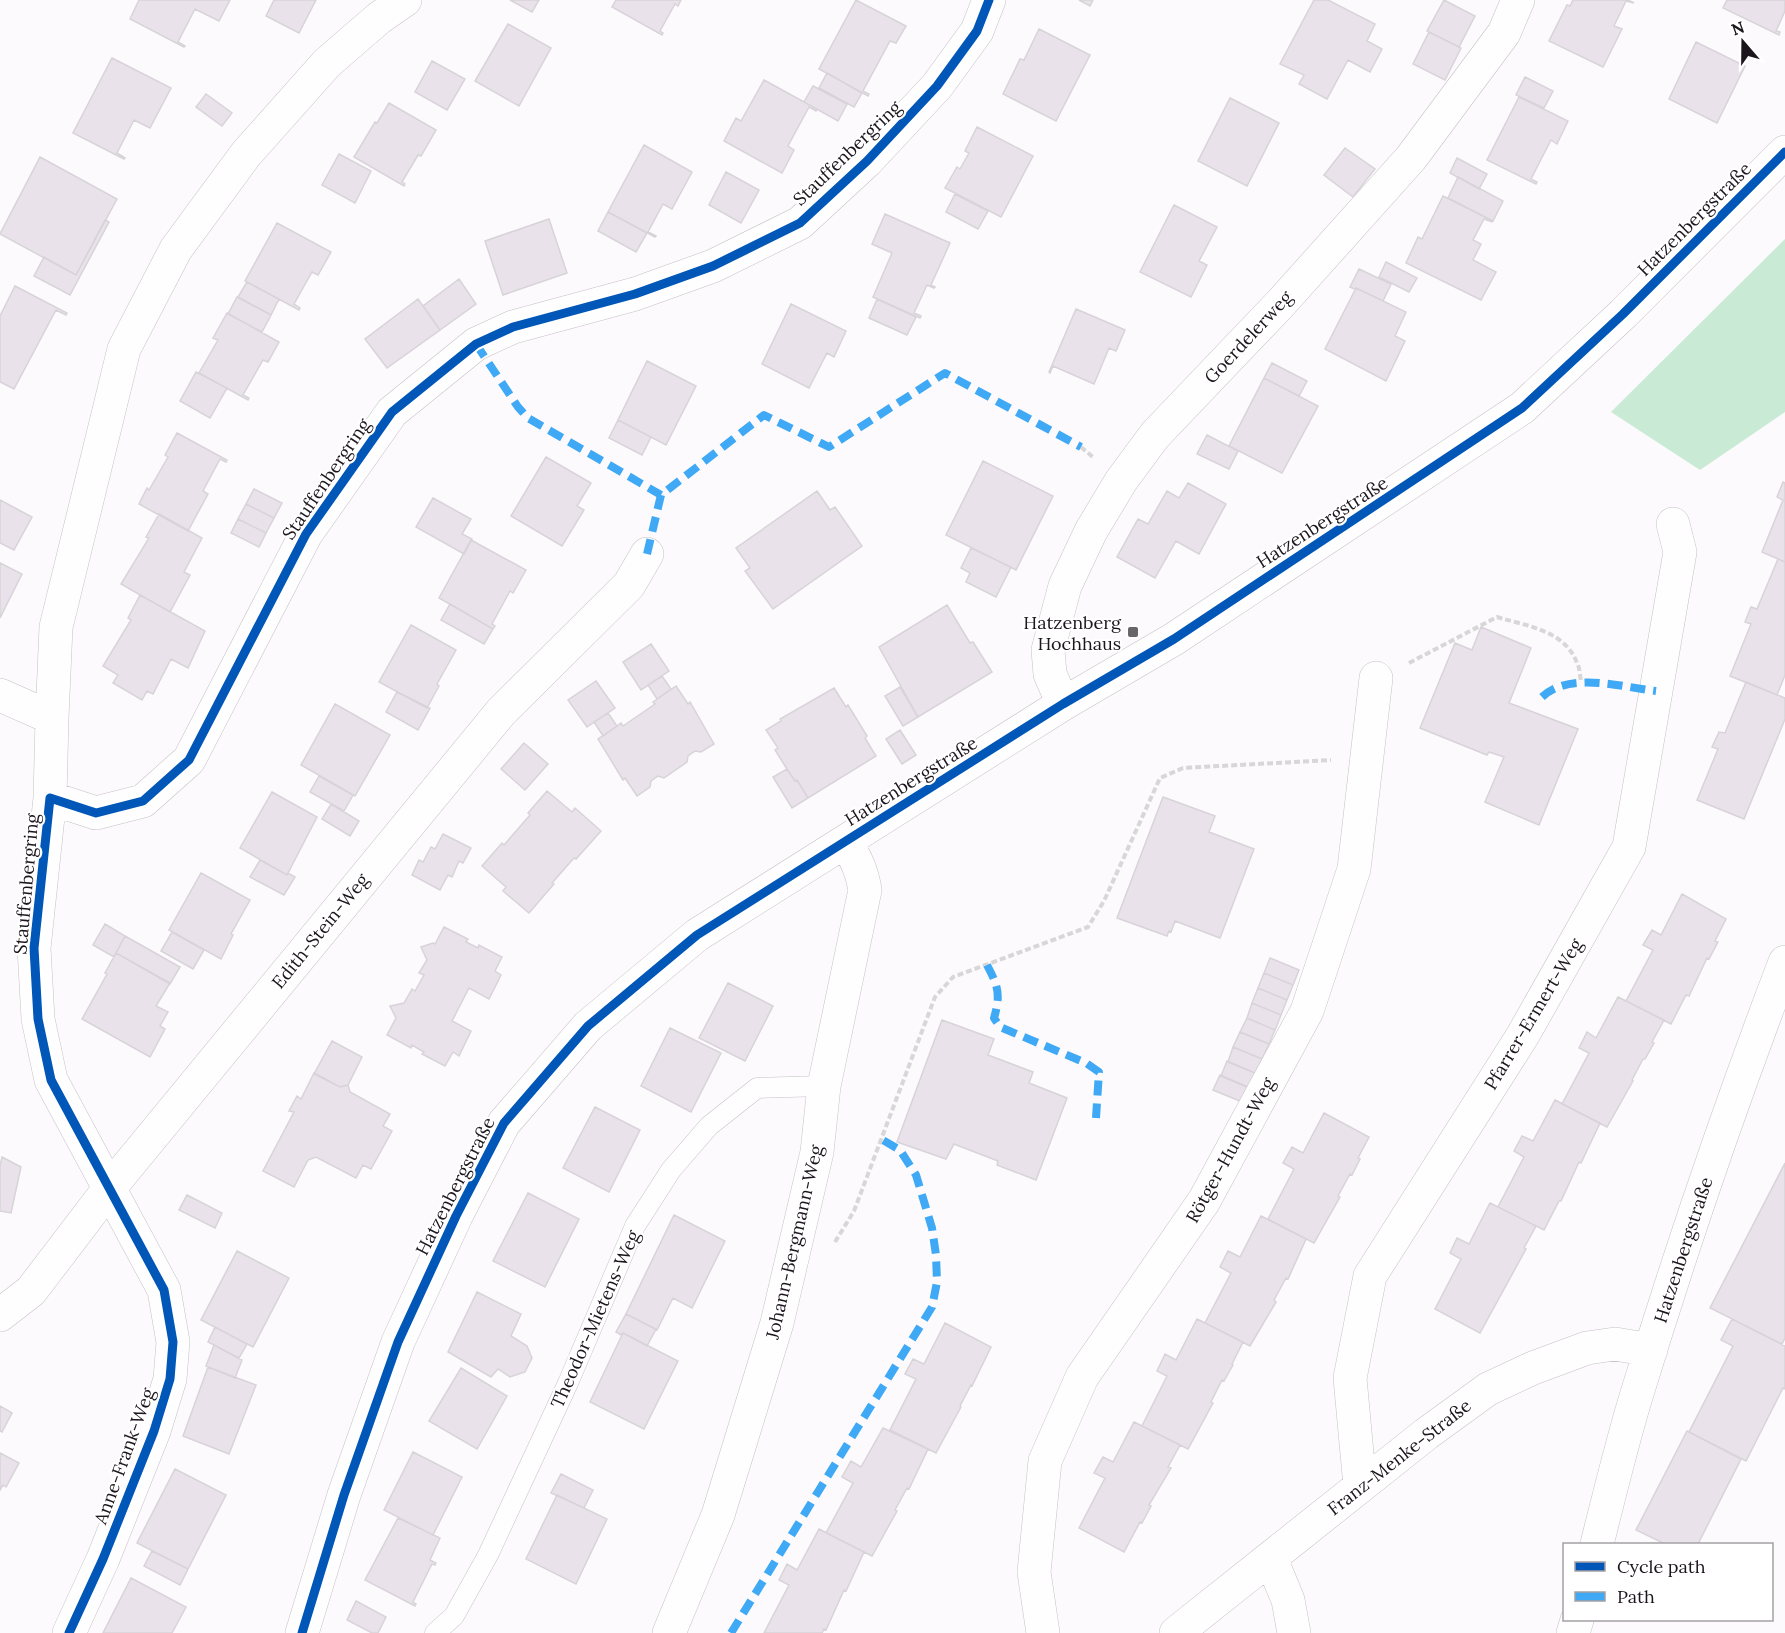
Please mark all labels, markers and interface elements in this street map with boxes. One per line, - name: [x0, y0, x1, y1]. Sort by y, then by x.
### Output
- north arrow: [1713, 12, 1773, 72]
- text: N: [1729, 16, 1747, 39]
- street label: Stauffenbergring: [788, 95, 907, 210]
- street label: Hatzenbergstraße: [1632, 157, 1756, 281]
- street label: Goerdelerweg: [1199, 285, 1298, 388]
- street label: Stauffenbergring: [277, 413, 376, 544]
- street label: Hatzenbergstraße: [1252, 471, 1392, 573]
- place label: Hatzenberg Hochhaus: [1023, 611, 1122, 655]
- marker: Hatzenberg Hochhaus: [1126, 625, 1140, 639]
- street label: Hatzenbergstraße: [840, 731, 982, 831]
- street label: Stauffenbergring: [8, 811, 44, 956]
- street label: Edith-Stein-Weg: [267, 868, 374, 993]
- street label: Pfarrer-Ermert-Weg: [1479, 933, 1588, 1094]
- street label: Rötger-Hundt-Weg: [1181, 1072, 1280, 1227]
- street label: Hatzenbergstraße: [410, 1113, 500, 1259]
- street label: Johann-Bergmann-Weg: [760, 1142, 828, 1342]
- street label: Hatzenbergstraße: [1649, 1174, 1717, 1326]
- street label: Theodor-Mietens-Weg: [545, 1226, 645, 1412]
- street label: Anne-Frank-Weg: [88, 1384, 160, 1528]
- street label: Franz-Menke-Straße: [1323, 1394, 1476, 1520]
- legend: [1563, 1543, 1773, 1621]
- text: Cycle path: [1617, 1555, 1706, 1578]
- text: Path: [1617, 1585, 1655, 1608]

